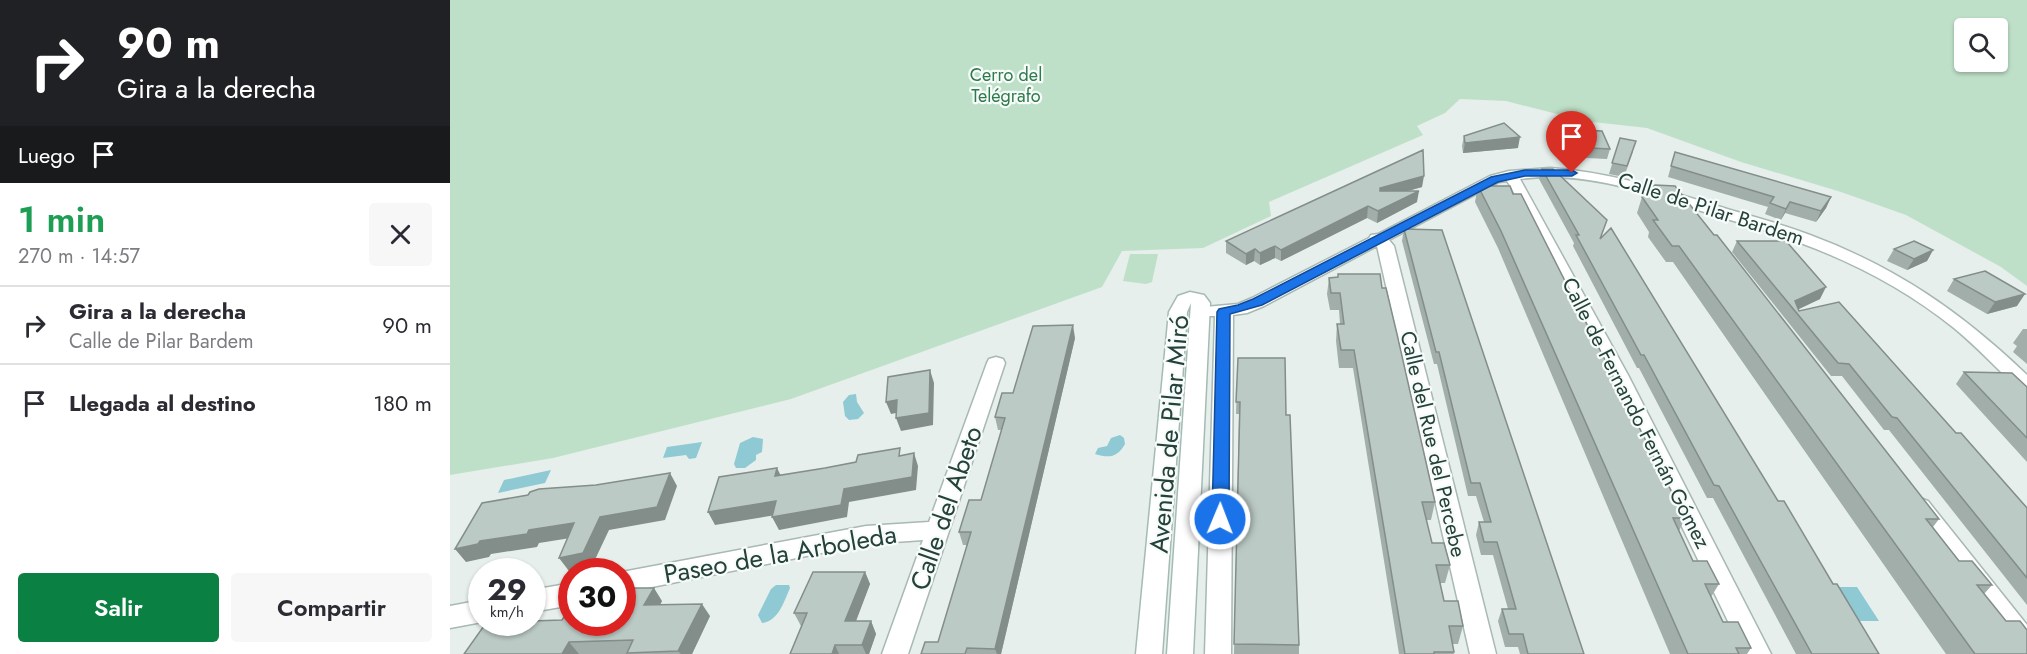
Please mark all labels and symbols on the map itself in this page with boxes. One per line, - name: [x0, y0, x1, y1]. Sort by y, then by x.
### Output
- park label: Cerro del Telégrafo: [970, 62, 1042, 109]
- pin: [1546, 111, 1597, 173]
- street label: Calle de Pilar Bardem: [1614, 165, 1808, 253]
- street label: Calle de Fernando Fernán Gómez: [1554, 272, 1718, 554]
- street label: Avenida de Pilar Miró: [1140, 313, 1198, 555]
- street label: Calle del Rue del Percebe: [1392, 328, 1474, 560]
- street label: Calle del Abeto: [900, 421, 992, 595]
- position arrow: [1188, 487, 1252, 551]
- street label: Paseo de la Arboleda: [661, 515, 899, 593]
- speed limit sign: 30: [558, 558, 636, 636]

